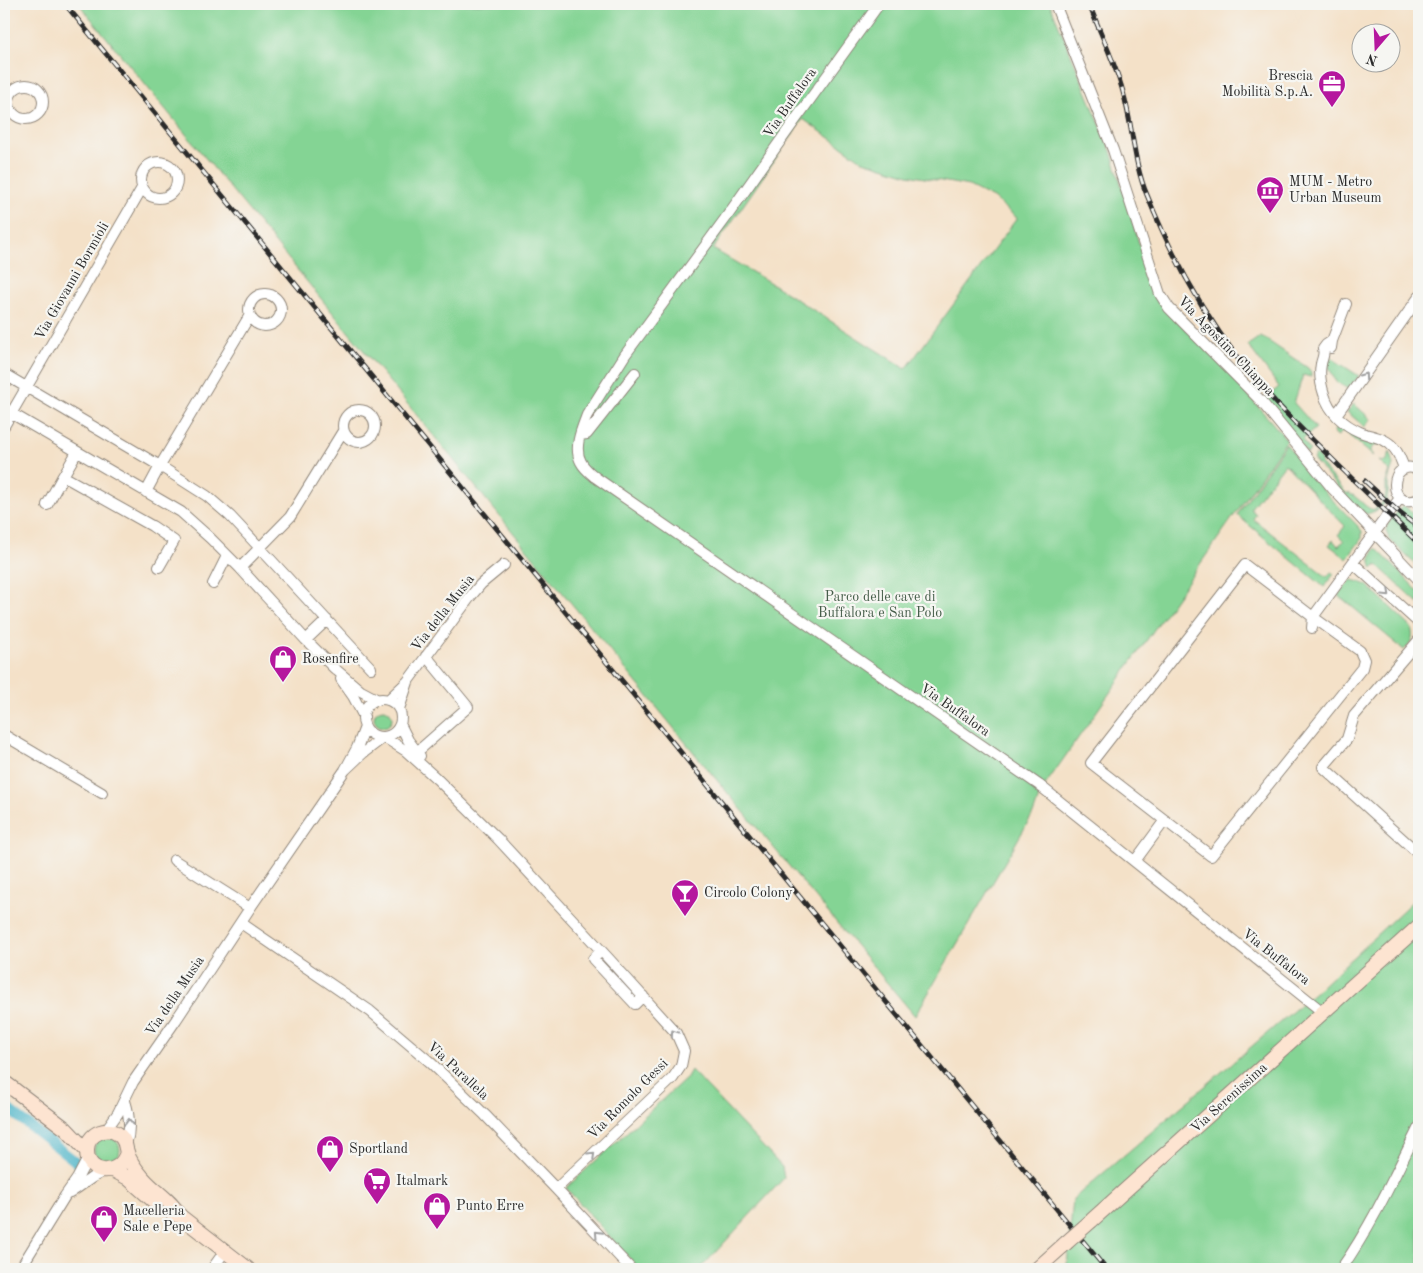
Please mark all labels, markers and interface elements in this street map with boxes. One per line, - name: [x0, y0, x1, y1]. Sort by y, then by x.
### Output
- north arrow: [1350, 22, 1400, 72]
- text: N: [1364, 51, 1379, 68]
- street label: Via Buffalora: [761, 66, 819, 140]
- place label: Brescia Mobilità S.p.A.: [1222, 69, 1313, 99]
- office icon: Brescia Mobilità S.p.A.: [1317, 69, 1347, 108]
- museum icon: MUM - Metro Urban Museum: [1255, 175, 1285, 214]
- place label: MUM - Metro Urban Museum: [1289, 175, 1382, 205]
- street label: Via Giovanni Bormioli: [33, 220, 112, 342]
- street label: Via Agostino Chiappa: [1175, 294, 1277, 399]
- one-way arrow: [1358, 372, 1367, 381]
- street label: Via della Musia: [409, 572, 477, 654]
- one-way arrow: [1381, 587, 1390, 596]
- park label: Parco delle cave di Buffalora e San Polo: [818, 590, 942, 620]
- shop icon: Rosenfire: [268, 644, 298, 683]
- place label: Rosenfire: [302, 652, 359, 666]
- street label: Via Buffalora: [918, 681, 992, 739]
- bar icon: Circolo Colony: [670, 878, 700, 917]
- place label: Circolo Colony: [704, 886, 793, 900]
- street label: Via Buffalora: [1240, 926, 1312, 988]
- street label: Via della Musia: [143, 953, 207, 1038]
- one-way arrow: [671, 1029, 680, 1039]
- street label: Via Parallela: [425, 1039, 491, 1103]
- street label: Via Romolo Gessi: [585, 1056, 671, 1142]
- street label: Via Serenissima: [1188, 1060, 1270, 1136]
- one-way arrow: [124, 1118, 134, 1126]
- shop icon: Sportland: [315, 1134, 345, 1173]
- place label: Sportland: [349, 1142, 408, 1156]
- one-way arrow: [586, 1152, 595, 1161]
- supermarket icon: Italmark: [362, 1166, 392, 1205]
- place label: Italmark: [396, 1174, 448, 1188]
- shop icon: Punto Erre: [422, 1191, 452, 1230]
- place label: Punto Erre: [456, 1199, 524, 1213]
- shop icon: Macelleria Sale e Pepe: [89, 1204, 119, 1243]
- place label: Macelleria Sale e Pepe: [123, 1204, 192, 1234]
- one-way arrow: [595, 1230, 604, 1239]

